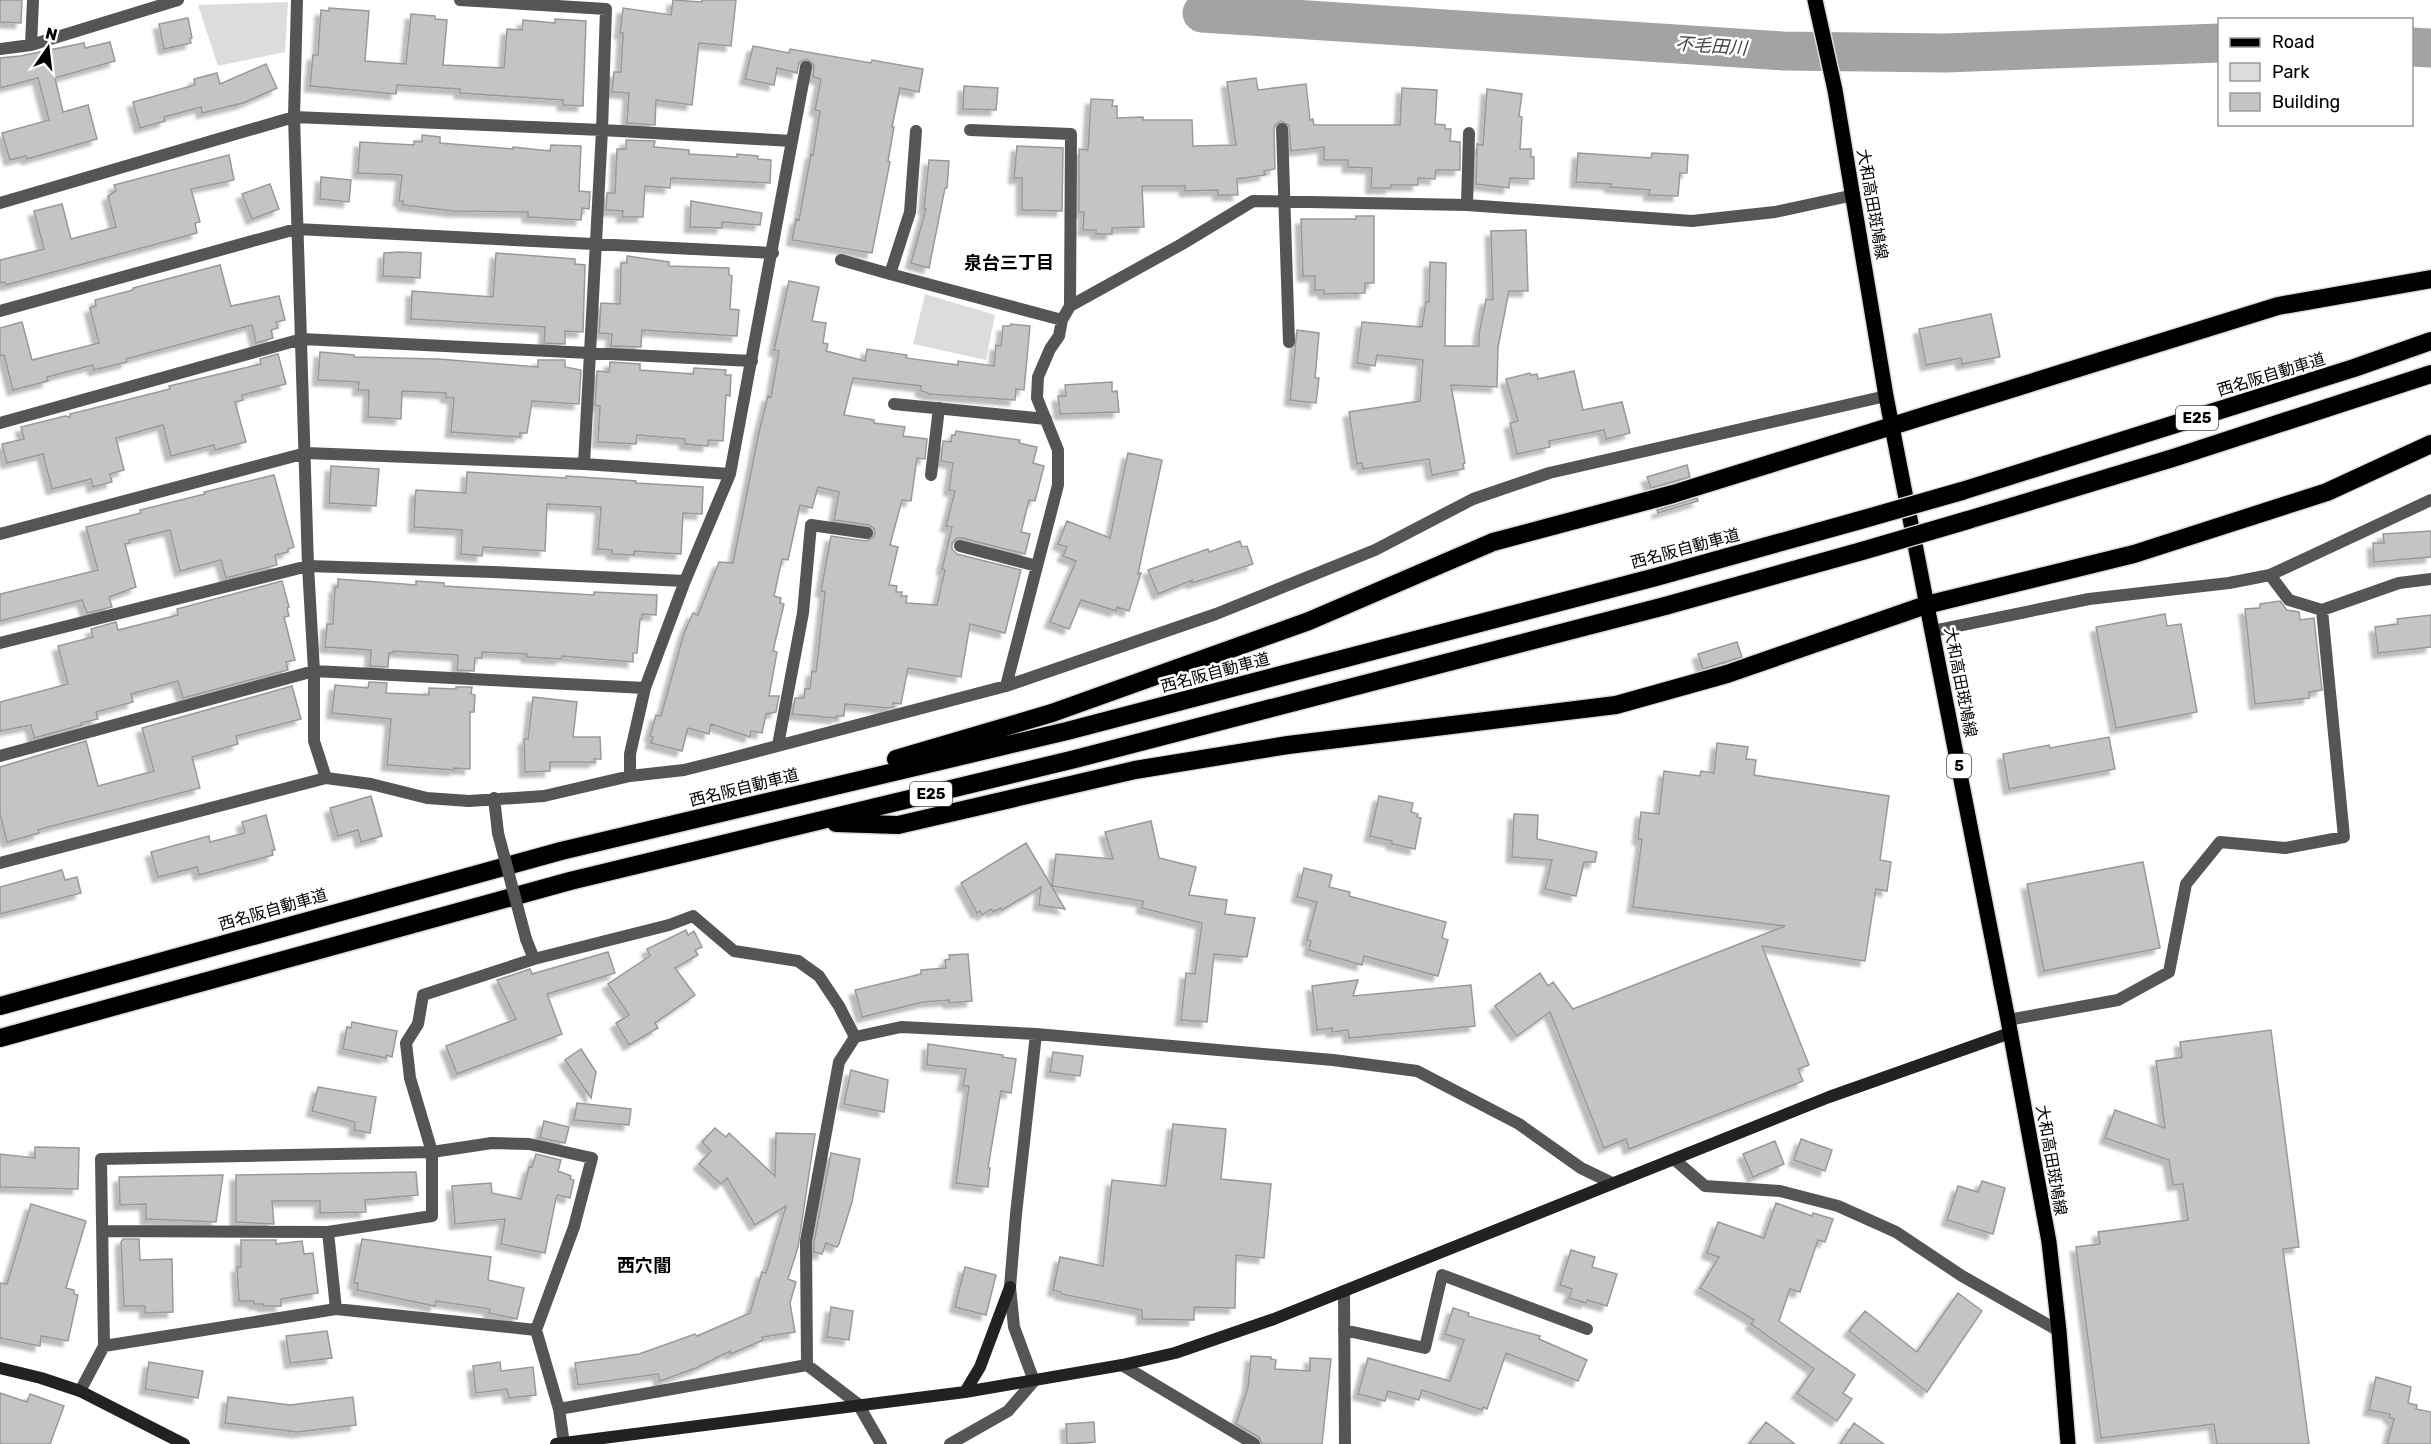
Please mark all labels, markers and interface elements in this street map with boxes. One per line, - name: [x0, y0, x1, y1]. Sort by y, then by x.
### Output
- north arrow: [18, 18, 78, 78]
- legend: [2218, 18, 2413, 126]
- text: N: [44, 23, 59, 45]
- text: Road: [2272, 31, 2315, 53]
- water label: 不毛田川: [1674, 33, 1750, 60]
- text: Park: [2272, 61, 2310, 83]
- text: Building: [2272, 91, 2340, 113]
- street label: 大和高田斑鳩線: [1853, 147, 1892, 261]
- district label: 泉台三丁目: [964, 252, 1054, 274]
- street label: 西名阪自動車道: [2215, 349, 2327, 400]
- road number: E25: [2176, 406, 2218, 430]
- street label: 西名阪自動車道: [1629, 525, 1742, 572]
- street label: 大和高田斑鳩線: [1940, 625, 1981, 739]
- street label: 西名阪自動車道: [1159, 649, 1272, 696]
- road number: 5: [1947, 754, 1971, 778]
- street label: 西名阪自動車道: [687, 765, 801, 810]
- road number: E25: [910, 782, 952, 806]
- street label: 西名阪自動車道: [217, 885, 330, 934]
- street label: 大和高田斑鳩線: [2032, 1103, 2071, 1217]
- district label: 西穴闇: [617, 1255, 671, 1277]

